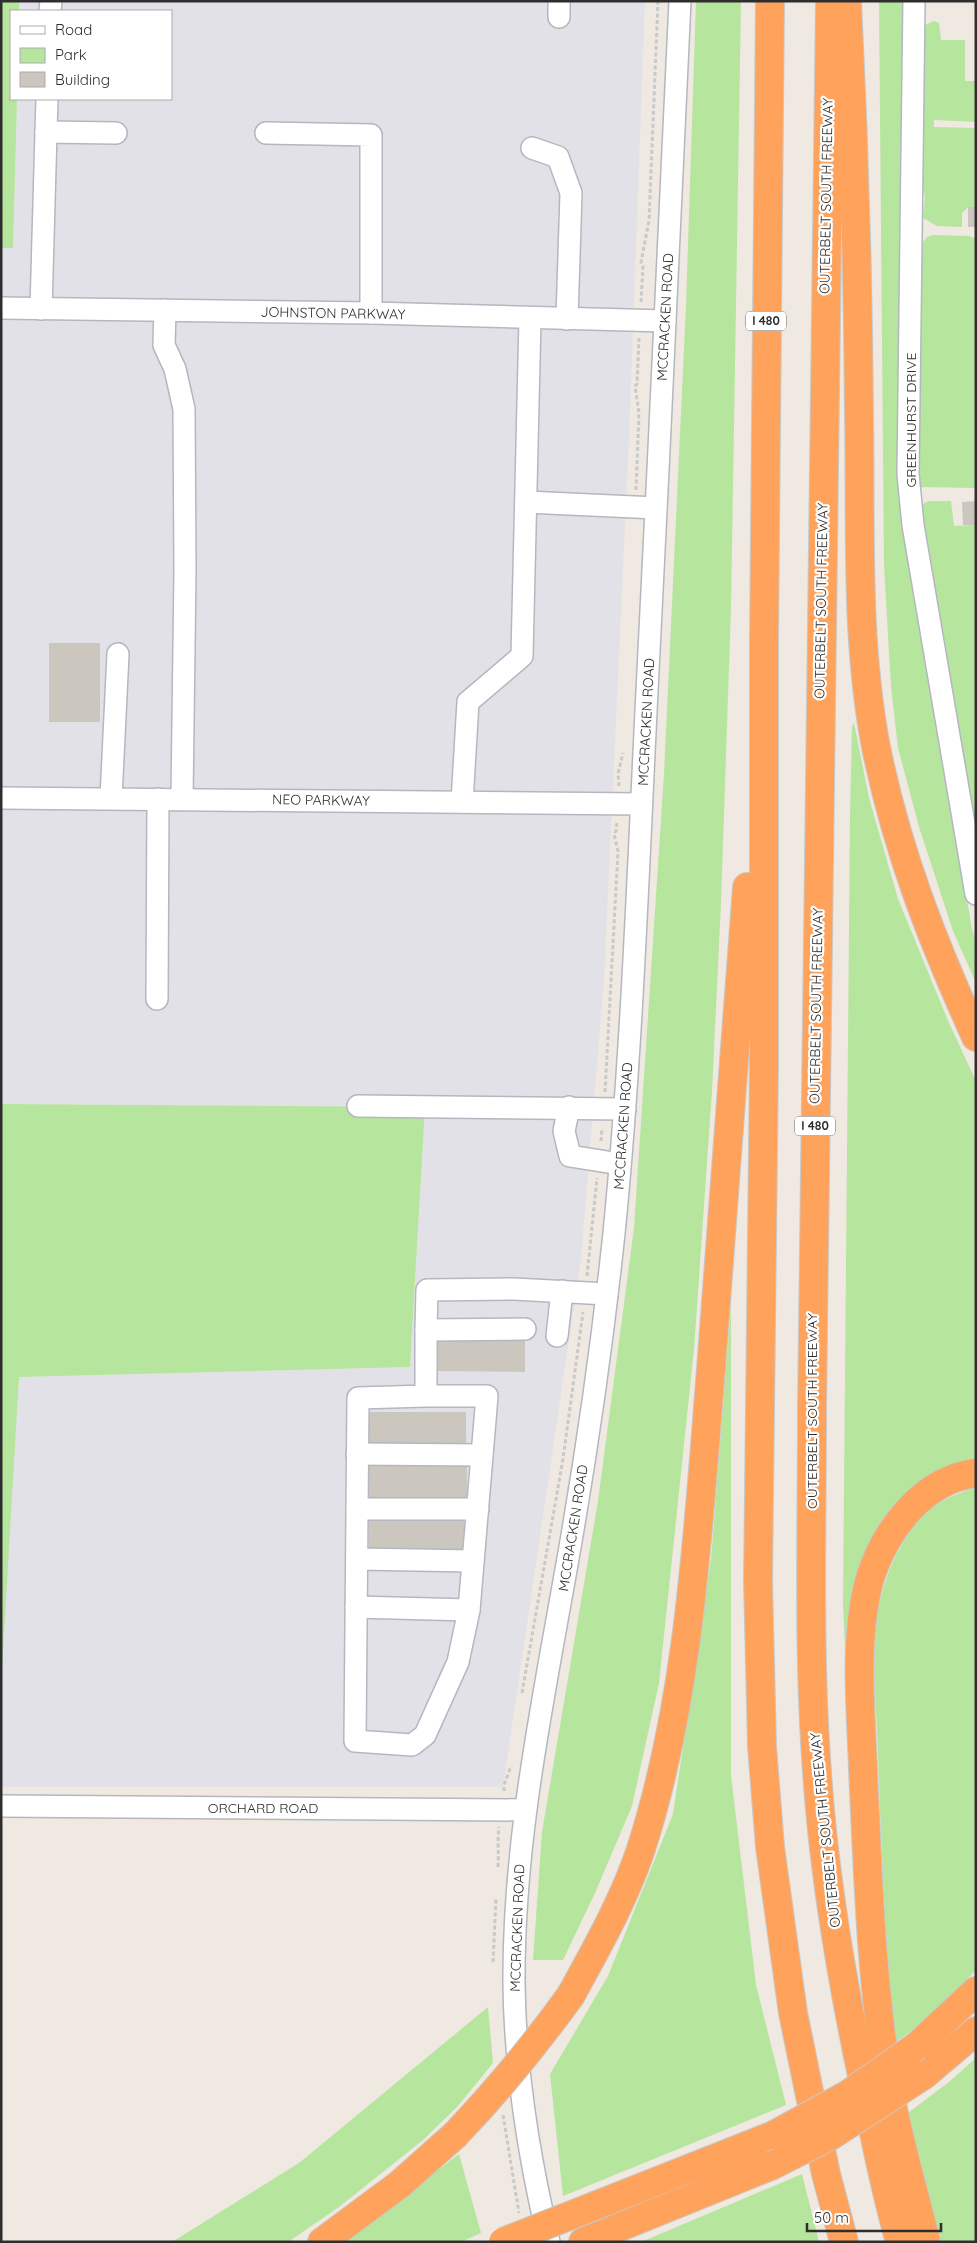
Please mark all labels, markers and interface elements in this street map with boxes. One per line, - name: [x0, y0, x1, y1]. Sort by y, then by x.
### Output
- legend: [10, 10, 172, 100]
- text: Road: [55, 20, 92, 39]
- text: Park: [55, 45, 87, 64]
- text: Building: [55, 70, 110, 89]
- street label: OUTERBELT SOUTH FREEWAY: [815, 98, 837, 294]
- street label: MCCRACKEN ROAD: [653, 253, 677, 381]
- street label: JOHNSTON PARKWAY: [260, 303, 406, 323]
- road number: I 480: [746, 312, 786, 331]
- street label: GREENHURST DRIVE: [902, 352, 920, 488]
- street label: OUTERBELT SOUTH FREEWAY: [810, 503, 832, 699]
- street label: MCCRACKEN ROAD: [634, 658, 658, 786]
- street label: NEO PARKWAY: [272, 790, 370, 810]
- street label: OUTERBELT SOUTH FREEWAY: [805, 908, 827, 1104]
- street label: MCCRACKEN ROAD: [610, 1062, 636, 1190]
- road number: I 480: [795, 1116, 835, 1136]
- street label: OUTERBELT SOUTH FREEWAY: [803, 1313, 821, 1509]
- street label: MCCRACKEN ROAD: [554, 1463, 592, 1593]
- street label: OUTERBELT SOUTH FREEWAY: [806, 1731, 844, 1928]
- street label: ORCHARD ROAD: [208, 1799, 318, 1817]
- street label: MCCRACKEN ROAD: [506, 1864, 528, 1992]
- scale bar: [807, 2200, 941, 2232]
- text: 50 m: [814, 2208, 849, 2227]

